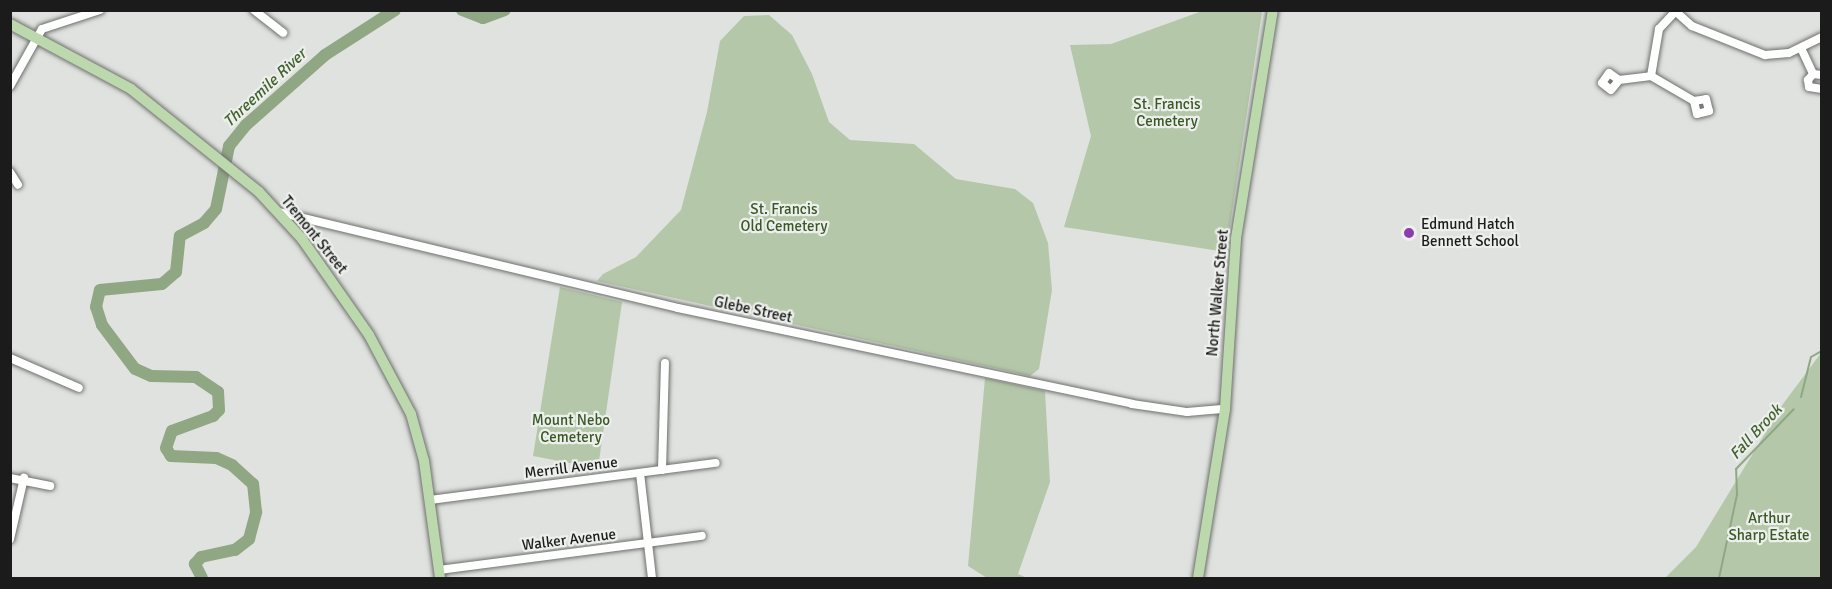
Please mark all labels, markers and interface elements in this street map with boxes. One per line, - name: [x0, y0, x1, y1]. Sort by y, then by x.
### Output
- water label: Threemile River: [220, 45, 310, 131]
- park label: St. Francis Cemetery: [1133, 95, 1201, 130]
- street label: Tremont Street: [277, 192, 351, 278]
- park label: St. Francis Old Cemetery: [741, 200, 827, 235]
- place label: Edmund Hatch Bennett School: [1421, 215, 1519, 250]
- marker: Edmund Hatch Bennett School: [1402, 226, 1416, 240]
- street label: North Walker Street: [1203, 229, 1233, 357]
- street label: Glebe Street: [712, 293, 794, 327]
- water label: Fall Brook: [1726, 400, 1786, 464]
- park label: Mount Nebo Cemetery: [532, 411, 610, 446]
- street label: Merrill Avenue: [523, 453, 619, 483]
- park label: Arthur Sharp Estate: [1728, 509, 1810, 544]
- street label: Walker Avenue: [521, 525, 617, 555]

